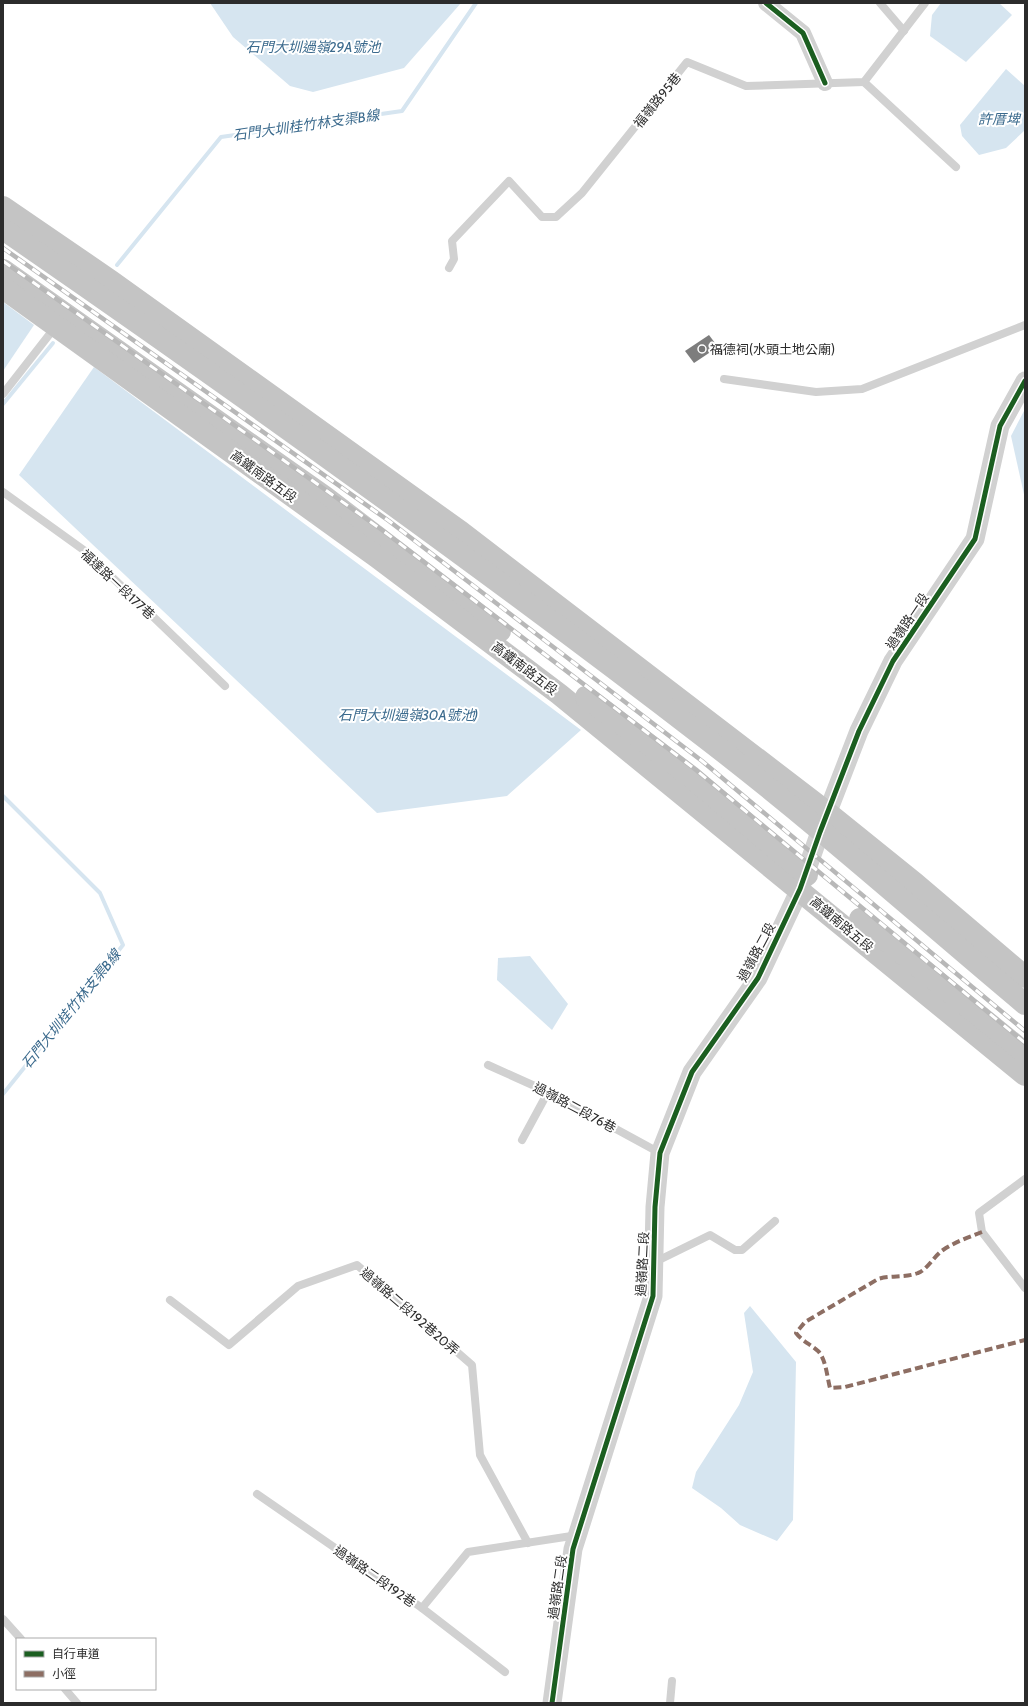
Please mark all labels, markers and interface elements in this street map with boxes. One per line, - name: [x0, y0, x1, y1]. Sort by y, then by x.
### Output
- water label: 石門大圳過嶺29A號池: [246, 38, 382, 56]
- street label: 福嶺路95巷: [630, 69, 684, 131]
- water label: 石門大圳桂竹林支渠B線: [232, 106, 382, 144]
- water label: 許厝埤: [978, 110, 1022, 128]
- place label: 福德祠(水頭土地公廟): [710, 341, 835, 357]
- marker: 福德祠(水頭土地公廟): [697, 344, 707, 354]
- street label: 高鐵南路五段: [228, 447, 300, 505]
- street label: 福達路一段177巷: [78, 546, 158, 622]
- street label: 過嶺路一段: [882, 590, 932, 652]
- street label: 高鐵南路五段: [489, 638, 561, 698]
- water label: 石門大圳過嶺30A號池): [338, 706, 478, 724]
- street label: 高鐵南路五段: [807, 893, 877, 955]
- street label: 過嶺路二段: [734, 920, 778, 984]
- water label: 石門大圳桂竹林支渠B線: [17, 944, 126, 1072]
- street label: 過嶺路二段76巷: [531, 1078, 619, 1136]
- street label: 過嶺路二段: [632, 1231, 652, 1297]
- street label: 過嶺路二段192巷20弄: [357, 1264, 463, 1358]
- street label: 過嶺路二段192巷: [331, 1542, 419, 1610]
- street label: 過嶺路二段: [545, 1554, 569, 1620]
- legend: [16, 1638, 156, 1690]
- text: 自行車道: [52, 1646, 100, 1661]
- text: 小徑: [52, 1666, 76, 1681]

